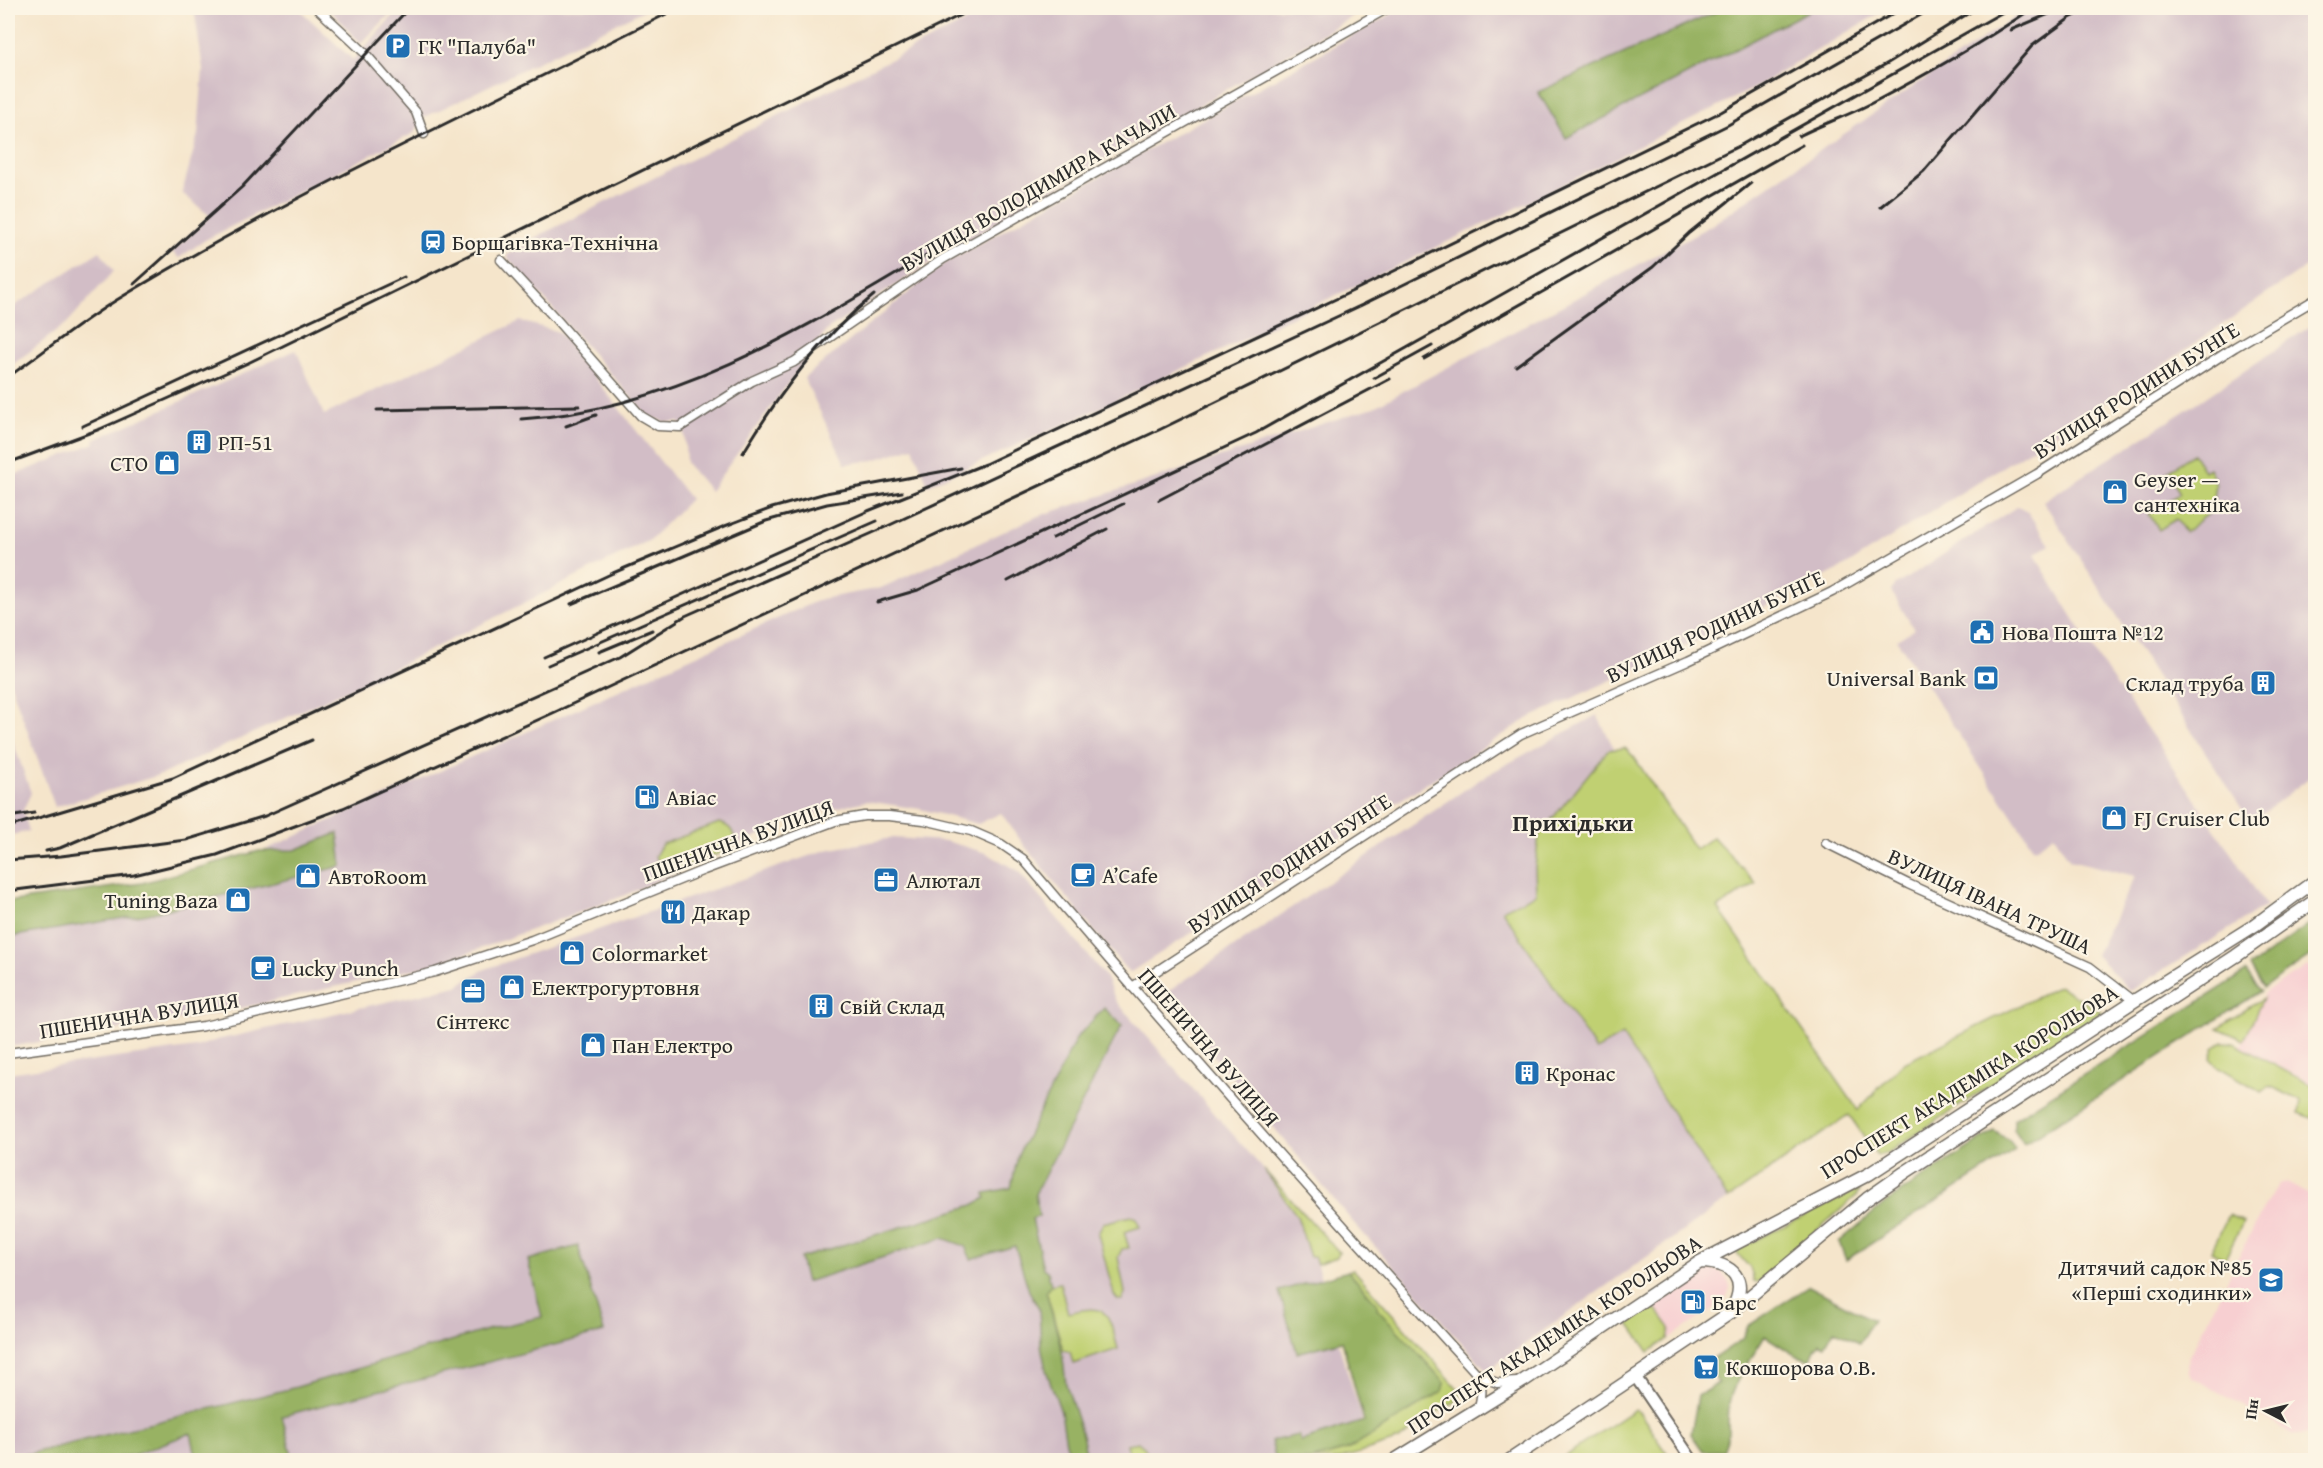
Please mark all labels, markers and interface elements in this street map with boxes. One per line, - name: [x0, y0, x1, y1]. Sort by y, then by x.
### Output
- place label: ГК "Палуба": [418, 30, 536, 62]
- parking icon: ГК "Палуба": [383, 31, 413, 61]
- street label: ВУЛИЦЯ ВОЛОДИМИРА КАЧАЛИ: [894, 95, 1182, 279]
- place label: Борщагівка-Технічна: [452, 226, 659, 258]
- station icon: Борщагівка-Технічна: [418, 227, 448, 257]
- street label: ВУЛИЦЯ РОДИНИ БУНҐЕ: [2027, 314, 2245, 466]
- place label: РП-51: [218, 426, 273, 458]
- building icon: РП-51: [184, 427, 214, 457]
- place label: СТО: [110, 447, 148, 479]
- shop icon: СТО: [152, 448, 182, 478]
- place label: Geyser — сантехніка: [2134, 463, 2241, 520]
- shop icon: Geyser — сантехніка: [2100, 477, 2130, 507]
- street label: ВУЛИЦЯ РОДИНИ БУНҐЕ: [1601, 561, 1829, 691]
- place label: Нова Пошта №12: [2002, 616, 2164, 648]
- public building icon: Нова Пошта №12: [1967, 617, 1997, 647]
- place label: Universal Bank: [1827, 662, 1967, 694]
- bank icon: Universal Bank: [1971, 663, 2001, 693]
- place label: Склад труба: [2126, 667, 2245, 699]
- building icon: Склад труба: [2248, 668, 2278, 698]
- place label: Авіас: [666, 781, 717, 813]
- fuel station icon: Авіас: [632, 782, 662, 812]
- street label: ВУЛИЦЯ РОДИНИ БУНҐЕ: [1181, 785, 1397, 941]
- street label: ПШЕНИЧНА ВУЛИЦЯ: [638, 791, 838, 889]
- place label: FJ Cruiser Club: [2134, 802, 2270, 834]
- shop icon: FJ Cruiser Club: [2099, 803, 2129, 833]
- district label: Прихідьки: [1513, 805, 1633, 840]
- street label: ВУЛИЦЯ ІВАНА ТРУША: [1883, 840, 2098, 963]
- place label: A’Cafe: [1102, 859, 1158, 891]
- place label: АвтоRoom: [328, 860, 427, 892]
- cafe icon: A’Cafe: [1068, 860, 1098, 890]
- shop icon: АвтоRoom: [293, 861, 323, 891]
- place label: Алютал: [906, 864, 981, 896]
- office icon: Алютал: [871, 865, 901, 895]
- place label: Tuning Baza: [104, 884, 219, 916]
- shop icon: Tuning Baza: [223, 885, 253, 915]
- place label: Дакар: [691, 896, 751, 928]
- restaurant icon: Дакар: [658, 897, 688, 927]
- place label: Colormarket: [592, 937, 708, 969]
- shop icon: Colormarket: [557, 938, 587, 968]
- place label: Lucky Punch: [282, 952, 400, 984]
- cafe icon: Lucky Punch: [248, 953, 278, 983]
- street label: ПШЕНИЧНА ВУЛИЦЯ: [1131, 961, 1287, 1133]
- place label: Електрогуртовня: [532, 971, 700, 1003]
- shop icon: Електрогуртовня: [497, 972, 527, 1002]
- street label: ПРОСПЕКТ АКАДЕМІКА КОРОЛЬОВА: [1814, 975, 2125, 1186]
- office icon: Сінтекс: [458, 976, 488, 1006]
- street label: ПШЕНИЧНА ВУЛИЦЯ: [37, 983, 241, 1047]
- place label: Свій Склад: [840, 990, 945, 1022]
- building icon: Свій Склад: [806, 991, 836, 1021]
- place label: Сінтекс: [436, 1005, 510, 1037]
- place label: Пан Електро: [612, 1029, 733, 1061]
- shop icon: Пан Електро: [578, 1030, 608, 1060]
- place label: Кронас: [1546, 1057, 1616, 1089]
- building icon: Кронас: [1512, 1058, 1542, 1088]
- street label: ПРОСПЕКТ АКАДЕМІКА КОРОЛЬОВА: [1400, 1226, 1708, 1442]
- place label: Дитячий садок №85 «Перші сходинки»: [2058, 1251, 2252, 1308]
- school or university icon: Дитячий садок №85 «Перші сходинки»: [2256, 1265, 2286, 1295]
- place label: Барс: [1712, 1286, 1757, 1318]
- fuel station icon: Барс: [1678, 1287, 1708, 1317]
- place label: Кокшорова О.В.: [1726, 1351, 1876, 1383]
- supermarket icon: Кокшорова О.В.: [1691, 1352, 1721, 1382]
- north arrow: [2236, 1381, 2296, 1441]
- text: Пн: [2238, 1397, 2264, 1421]

